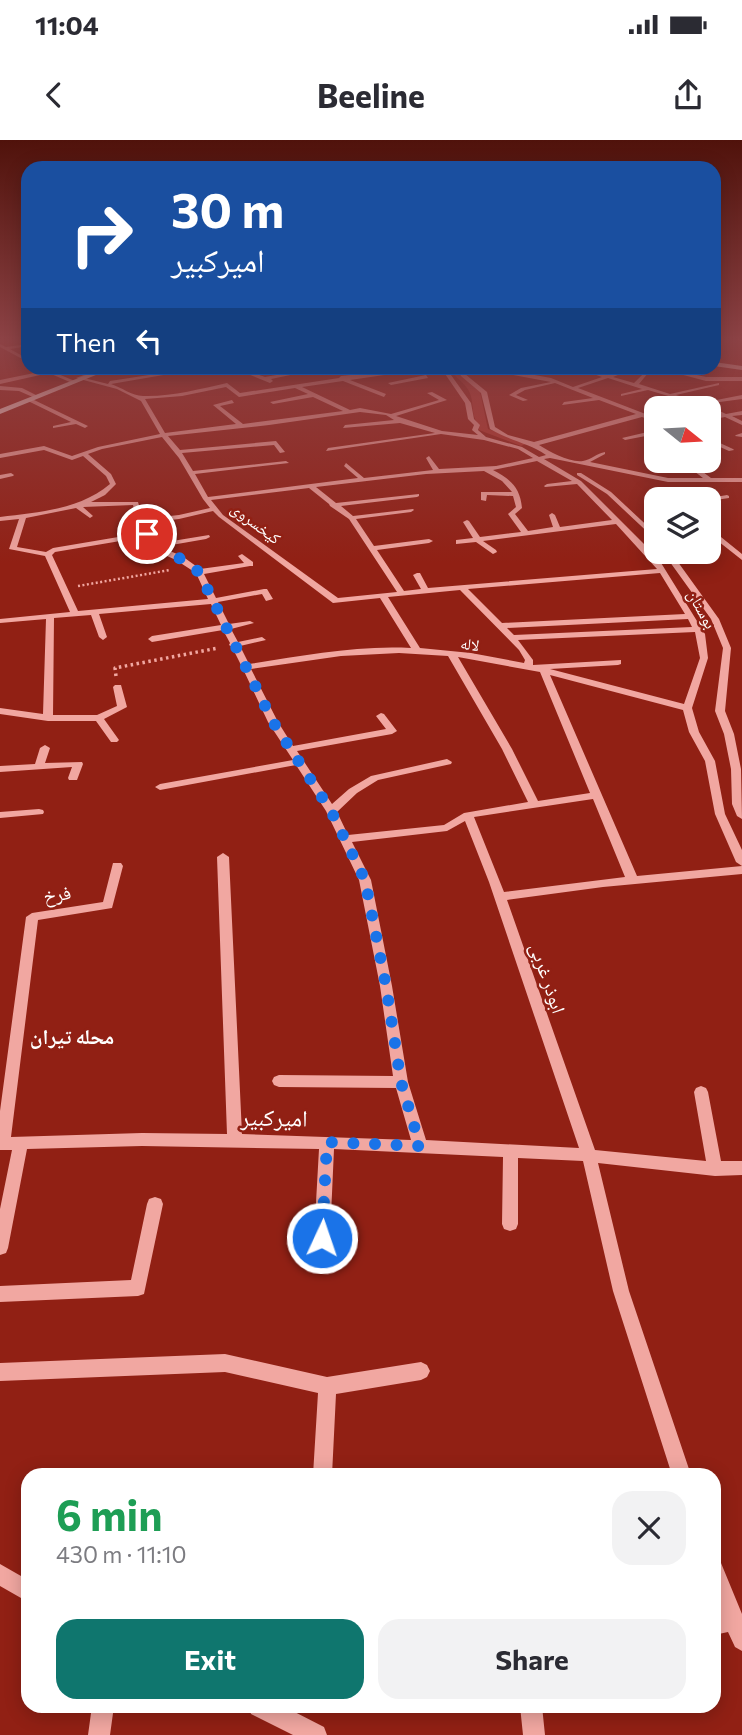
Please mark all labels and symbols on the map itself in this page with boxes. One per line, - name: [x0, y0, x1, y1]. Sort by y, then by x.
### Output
- north arrow: [644, 396, 721, 472]
- street label: کیخسروی: [226, 498, 285, 549]
- pin: [117, 504, 177, 564]
- street label: بوستان: [682, 586, 721, 633]
- street label: لاله: [459, 633, 481, 654]
- street label: فرخ: [41, 880, 73, 908]
- street label: ابوذر غربی: [525, 940, 571, 1016]
- district label: محله تیران: [30, 1023, 114, 1049]
- street label: امیرکبیر: [239, 1102, 308, 1132]
- position arrow: [285, 1201, 359, 1275]

